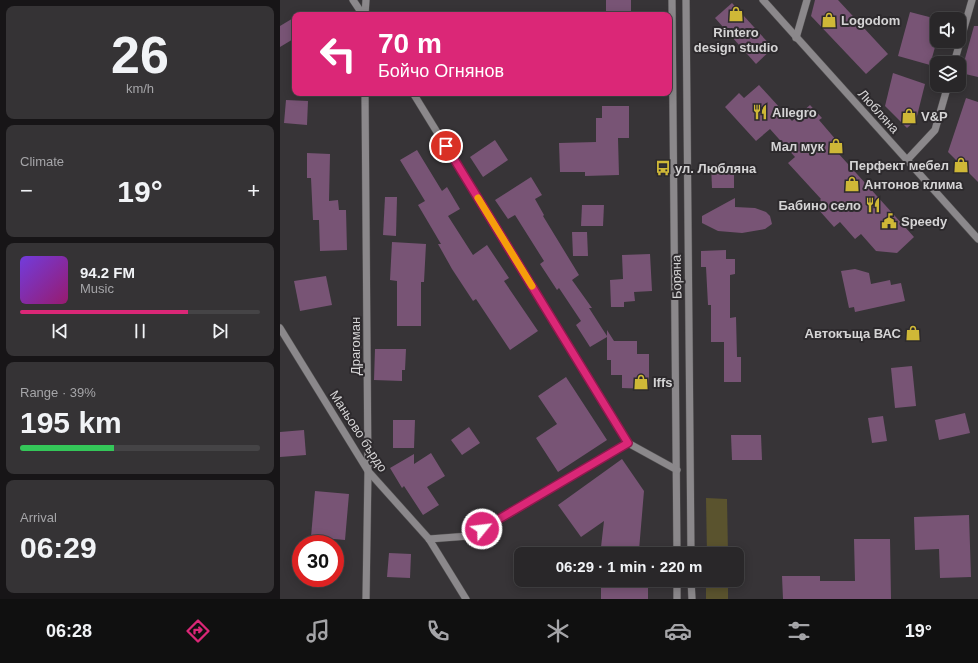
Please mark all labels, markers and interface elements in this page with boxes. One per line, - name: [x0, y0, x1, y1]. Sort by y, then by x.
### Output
- shop icon: Rintero design studio: [727, 5, 745, 23]
- shop icon: Logodom: [820, 11, 838, 29]
- map controls: [930, 12, 966, 92]
- button: sound: [930, 12, 966, 48]
- place label: Logodom: [841, 13, 900, 28]
- place label: Rintero design studio: [694, 25, 778, 55]
- text: 26: [111, 26, 169, 84]
- icon: left: [312, 28, 364, 80]
- text: 70 m: [378, 28, 442, 59]
- button: layers: [930, 56, 966, 92]
- text: Бойчо Огнянов: [378, 61, 504, 81]
- text: km/h: [126, 81, 154, 96]
- street label: Любляна: [855, 86, 903, 137]
- restaurant icon: Allegro: [751, 103, 769, 121]
- place label: Allegro: [772, 105, 817, 120]
- shop icon: V&P: [900, 107, 918, 125]
- place label: V&P: [921, 109, 948, 124]
- pin: [429, 129, 463, 163]
- icon: arrive: [435, 135, 457, 157]
- shop icon: Мал мук: [827, 137, 845, 155]
- place label: Мал мук: [771, 139, 824, 154]
- text: Climate: [20, 154, 64, 169]
- shop icon: Перфект мебел: [952, 156, 970, 174]
- place label: Перфект мебел: [849, 158, 949, 173]
- bus stop icon: ул. Любляна: [654, 159, 672, 177]
- place label: ул. Любляна: [675, 161, 757, 176]
- text: 19°: [117, 175, 163, 208]
- shop icon: Антонов клима: [843, 175, 861, 193]
- place label: Антонов клима: [864, 177, 963, 192]
- text: −: [20, 178, 33, 203]
- text: +: [247, 178, 260, 203]
- restaurant icon: Бабино село: [864, 196, 882, 214]
- place label: Бабино село: [779, 198, 861, 213]
- public building icon: Speedy: [880, 212, 898, 230]
- place label: Speedy: [901, 214, 948, 229]
- street label: Боряна: [669, 254, 684, 299]
- text: 94.2 FM: [80, 264, 135, 281]
- text: Music: [80, 281, 114, 296]
- street label: Драгоман: [348, 317, 363, 375]
- icon: previous: [49, 320, 71, 342]
- icon: pause: [129, 320, 151, 342]
- icon: next: [209, 320, 231, 342]
- shop icon: Автокъща ВАС: [904, 324, 922, 342]
- place label: Автокъща ВАС: [805, 326, 902, 341]
- shop icon: Iffs: [632, 373, 650, 391]
- place label: Iffs: [653, 375, 673, 390]
- text: Range · 39%: [20, 385, 96, 400]
- street label: Маньово бърдо: [327, 388, 390, 475]
- text: 195 km: [20, 406, 122, 439]
- position arrow: [461, 508, 503, 550]
- text: Arrival: [20, 510, 57, 525]
- text: 06:29: [20, 531, 97, 564]
- speed limit sign: 30: [292, 535, 344, 587]
- text: 06:29 · 1 min · 220 m: [556, 558, 702, 575]
- icon: directions: [184, 617, 212, 645]
- icon: music: [304, 617, 332, 645]
- icon: phone: [424, 617, 452, 645]
- icon: climate: [544, 617, 572, 645]
- icon: car: [664, 617, 692, 645]
- icon: filters: [785, 617, 813, 645]
- text: 06:28: [46, 621, 92, 641]
- text: 19°: [905, 621, 932, 641]

